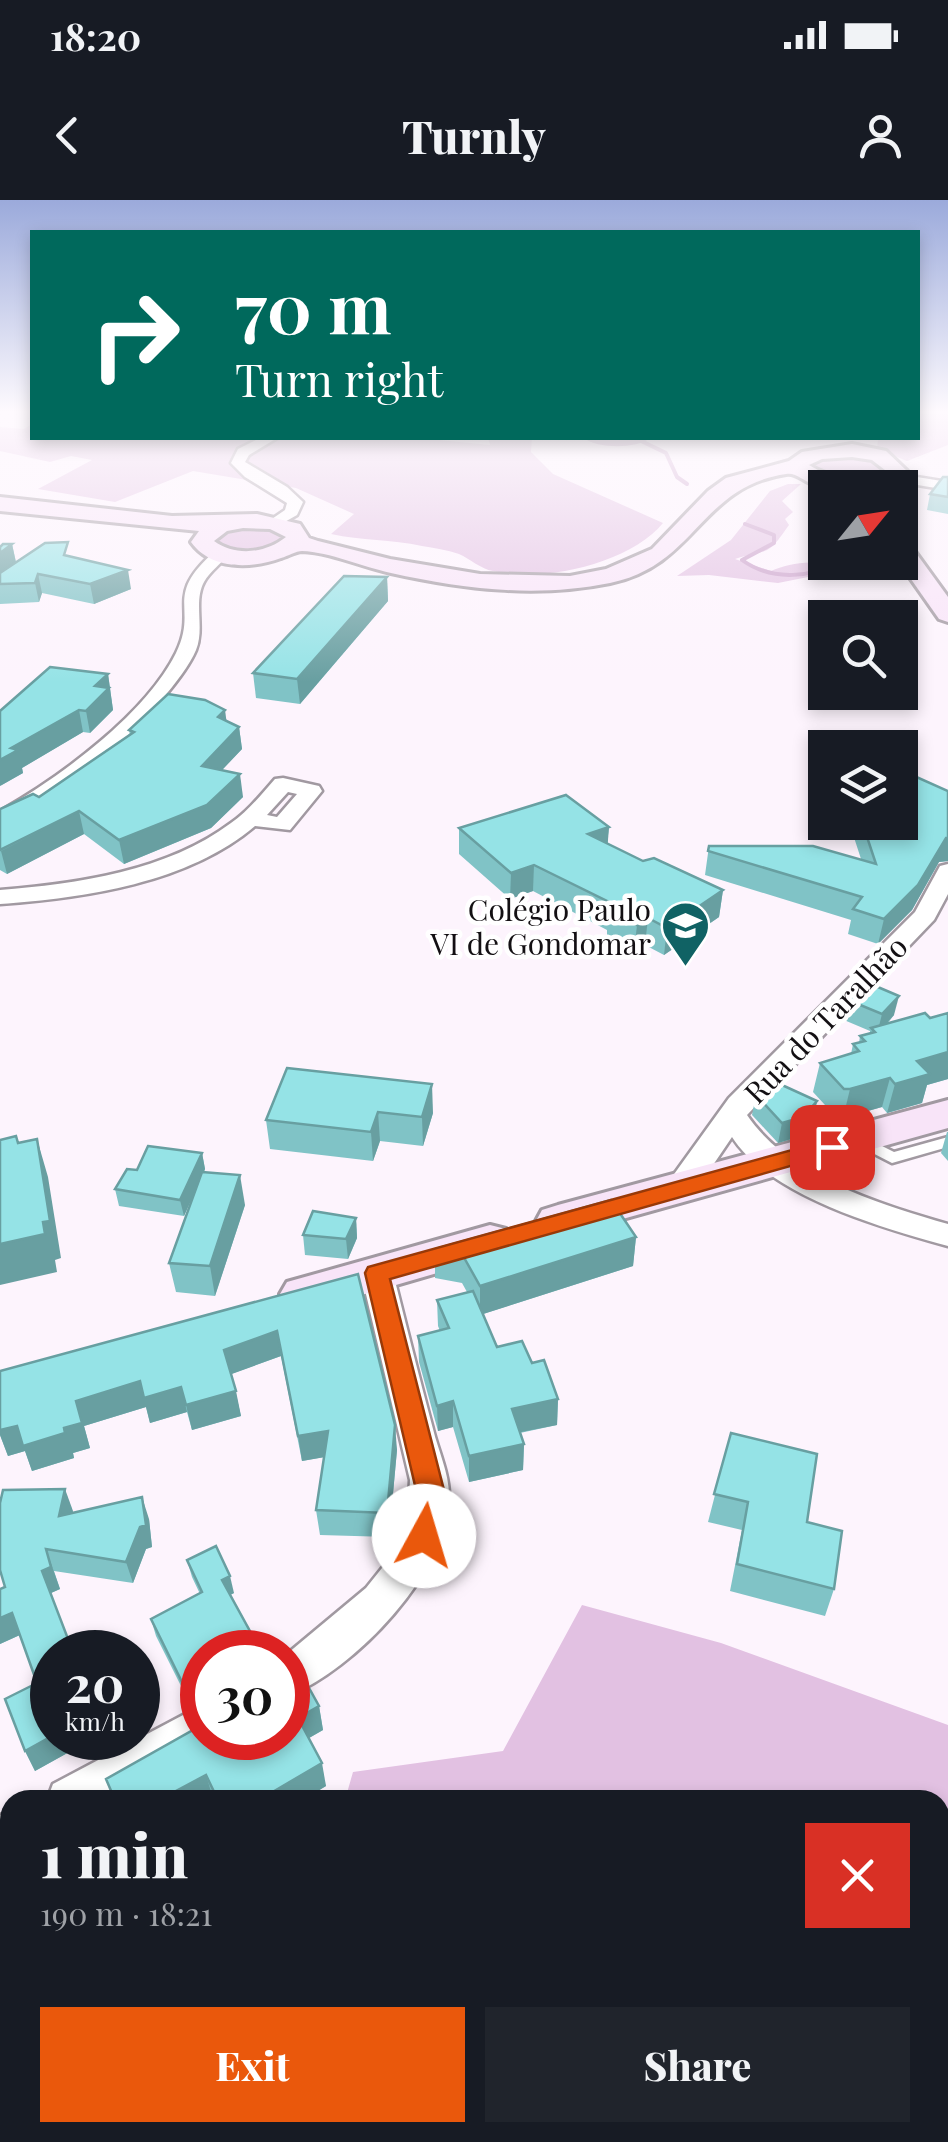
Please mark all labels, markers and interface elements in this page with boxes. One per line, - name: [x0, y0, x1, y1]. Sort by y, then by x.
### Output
- text: 18:20: [50, 10, 141, 61]
- text: Turnly: [402, 105, 546, 165]
- icon: back: [40, 108, 95, 163]
- icon: person: [853, 108, 908, 163]
- text: 70 m: [235, 258, 392, 352]
- icon: right: [70, 270, 200, 400]
- text: Turn right: [235, 348, 443, 408]
- north arrow: [808, 470, 918, 580]
- map controls: [808, 470, 918, 840]
- button: search: [808, 600, 918, 710]
- button: layers: [808, 730, 918, 840]
- place label: Colégio Paulo VI de Gondomar: [429, 889, 651, 963]
- school or university icon: Colégio Paulo VI de Gondomar: [660, 900, 712, 968]
- street label: Rua do Taralhão: [735, 926, 915, 1112]
- pin: [790, 1105, 875, 1190]
- icon: arrive: [805, 1120, 860, 1175]
- position arrow: [372, 1484, 476, 1588]
- speed limit sign: 30: [180, 1630, 310, 1760]
- text: 20: [66, 1649, 124, 1716]
- text: km/h: [65, 1704, 125, 1737]
- text: 1 min: [40, 1813, 188, 1893]
- button: close: [805, 1823, 910, 1928]
- text: 190 m · 18:21: [40, 1891, 212, 1934]
- button: Exit: [40, 2007, 465, 2122]
- button: Share: [485, 2007, 910, 2122]

